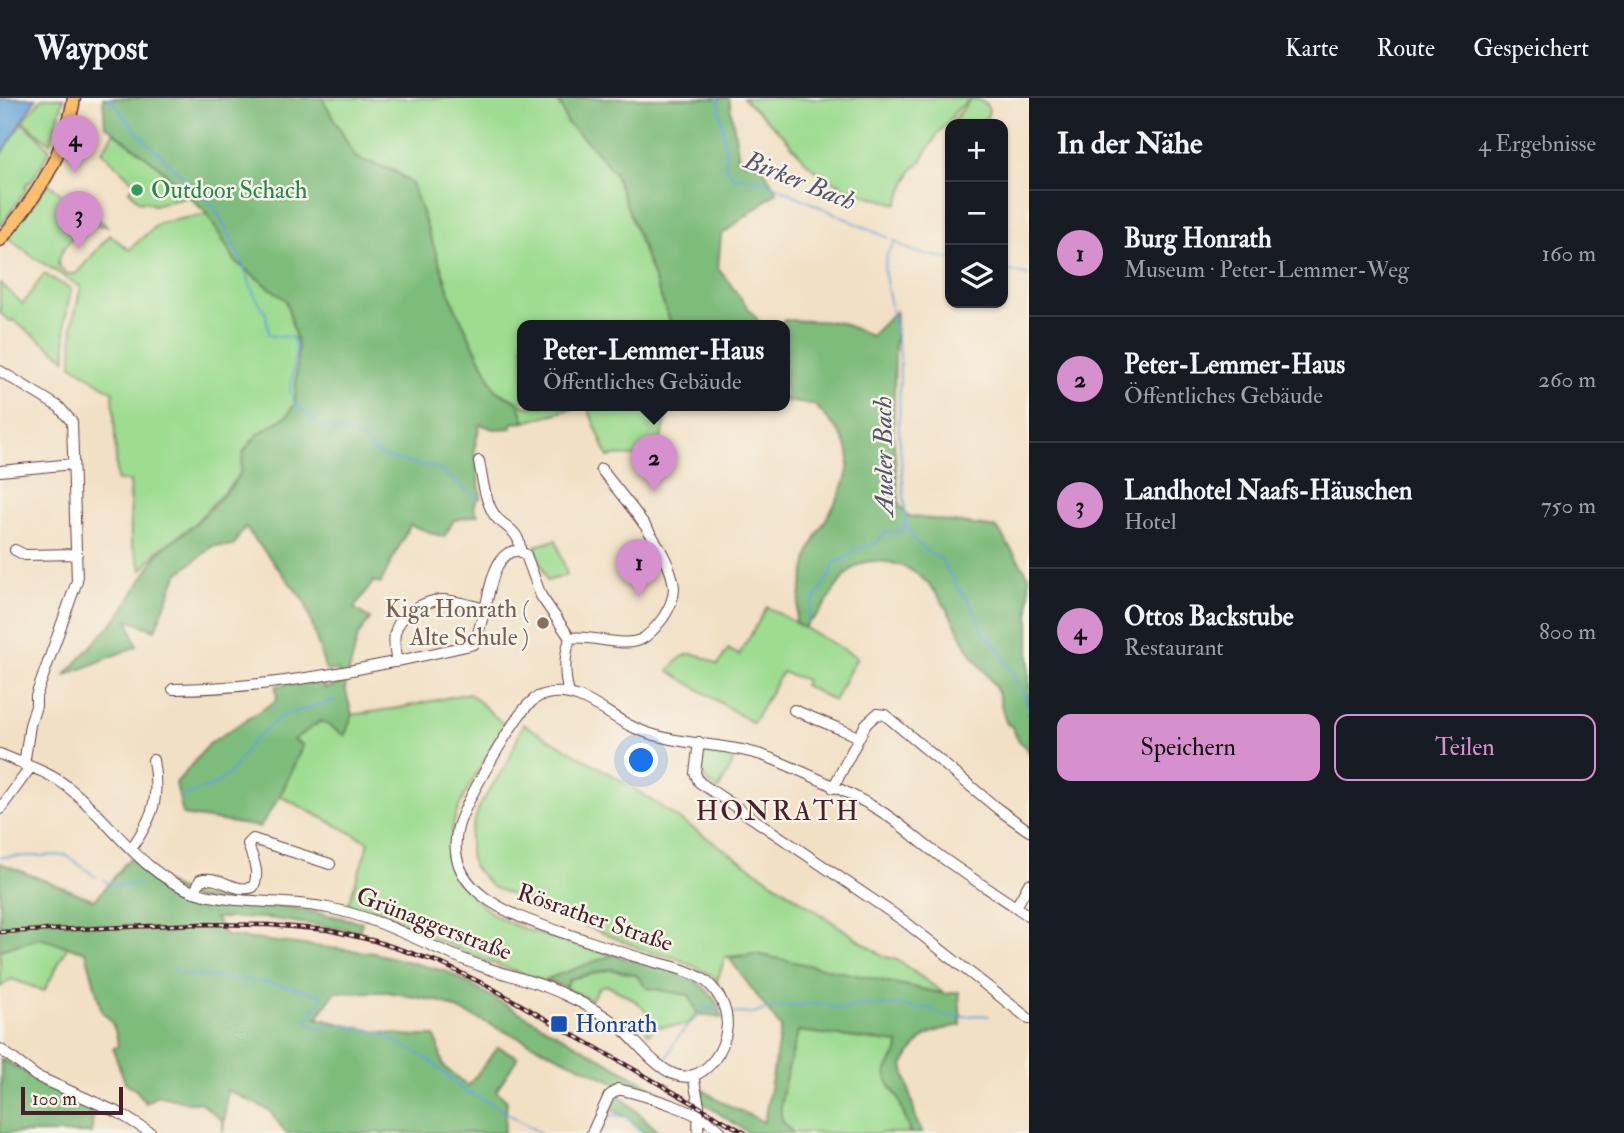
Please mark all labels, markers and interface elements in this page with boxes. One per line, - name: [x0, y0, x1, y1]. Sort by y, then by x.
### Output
- text: Waypost: [35, 28, 148, 69]
- text: Karte: [1285, 33, 1338, 64]
- text: Route: [1376, 33, 1435, 64]
- text: Gespeichert: [1473, 33, 1589, 64]
- pin: 4: [52, 115, 98, 173]
- map controls: [945, 119, 1008, 308]
- button: +: [945, 119, 1008, 182]
- text: In der Nähe: [1057, 125, 1202, 162]
- text: 4 Ergebnisse: [1478, 129, 1596, 158]
- water label: Birker Bach: [738, 143, 860, 218]
- place label: Outdoor Schach: [151, 175, 308, 206]
- marker: Outdoor Schach: [129, 182, 145, 198]
- button: −: [945, 182, 1008, 245]
- pin: 3: [56, 191, 102, 249]
- text: Burg Honrath: [1124, 223, 1272, 255]
- text: 1: [1076, 239, 1084, 268]
- text: 160 m: [1542, 239, 1596, 268]
- button: layers: [945, 245, 1008, 308]
- text: Museum · Peter-Lemmer-Weg: [1124, 255, 1409, 284]
- popup: [517, 320, 790, 411]
- text: Peter-Lemmer-Haus: [543, 335, 764, 367]
- text: Peter-Lemmer-Haus: [1124, 349, 1345, 381]
- text: 2: [1074, 365, 1086, 394]
- text: 260 m: [1538, 365, 1596, 394]
- text: Öffentliches Gebäude: [543, 367, 742, 396]
- text: Öffentliches Gebäude: [1124, 381, 1323, 410]
- water label: Aueler Bach: [867, 396, 901, 519]
- pin: 2: [631, 434, 677, 492]
- text: Landhotel Naafs-Häuschen: [1124, 475, 1412, 507]
- text: 3: [1076, 491, 1084, 520]
- text: 750 m: [1541, 491, 1596, 520]
- text: Hotel: [1124, 507, 1177, 536]
- pin: 1: [616, 539, 662, 597]
- place label: Kiga Honrath ( Alte Schule ): [385, 594, 529, 653]
- text: Ottos Backstube: [1124, 601, 1294, 633]
- marker: Kiga Honrath ( Alte Schule ): [535, 615, 551, 631]
- text: 4: [1074, 617, 1086, 646]
- text: 800 m: [1539, 617, 1596, 646]
- text: Restaurant: [1124, 633, 1224, 662]
- button: Speichern: [1057, 714, 1320, 781]
- button: Teilen: [1334, 714, 1596, 781]
- your location: [624, 743, 658, 777]
- district label: HONRATH: [696, 794, 860, 829]
- street label: Rösrather Straße: [513, 877, 677, 959]
- street label: Grünaggerstraße: [352, 880, 516, 968]
- place label: Honrath: [575, 1009, 658, 1040]
- marker: Honrath: [549, 1014, 569, 1034]
- scale bar: [21, 1084, 122, 1116]
- text: 100 m: [32, 1087, 77, 1111]

